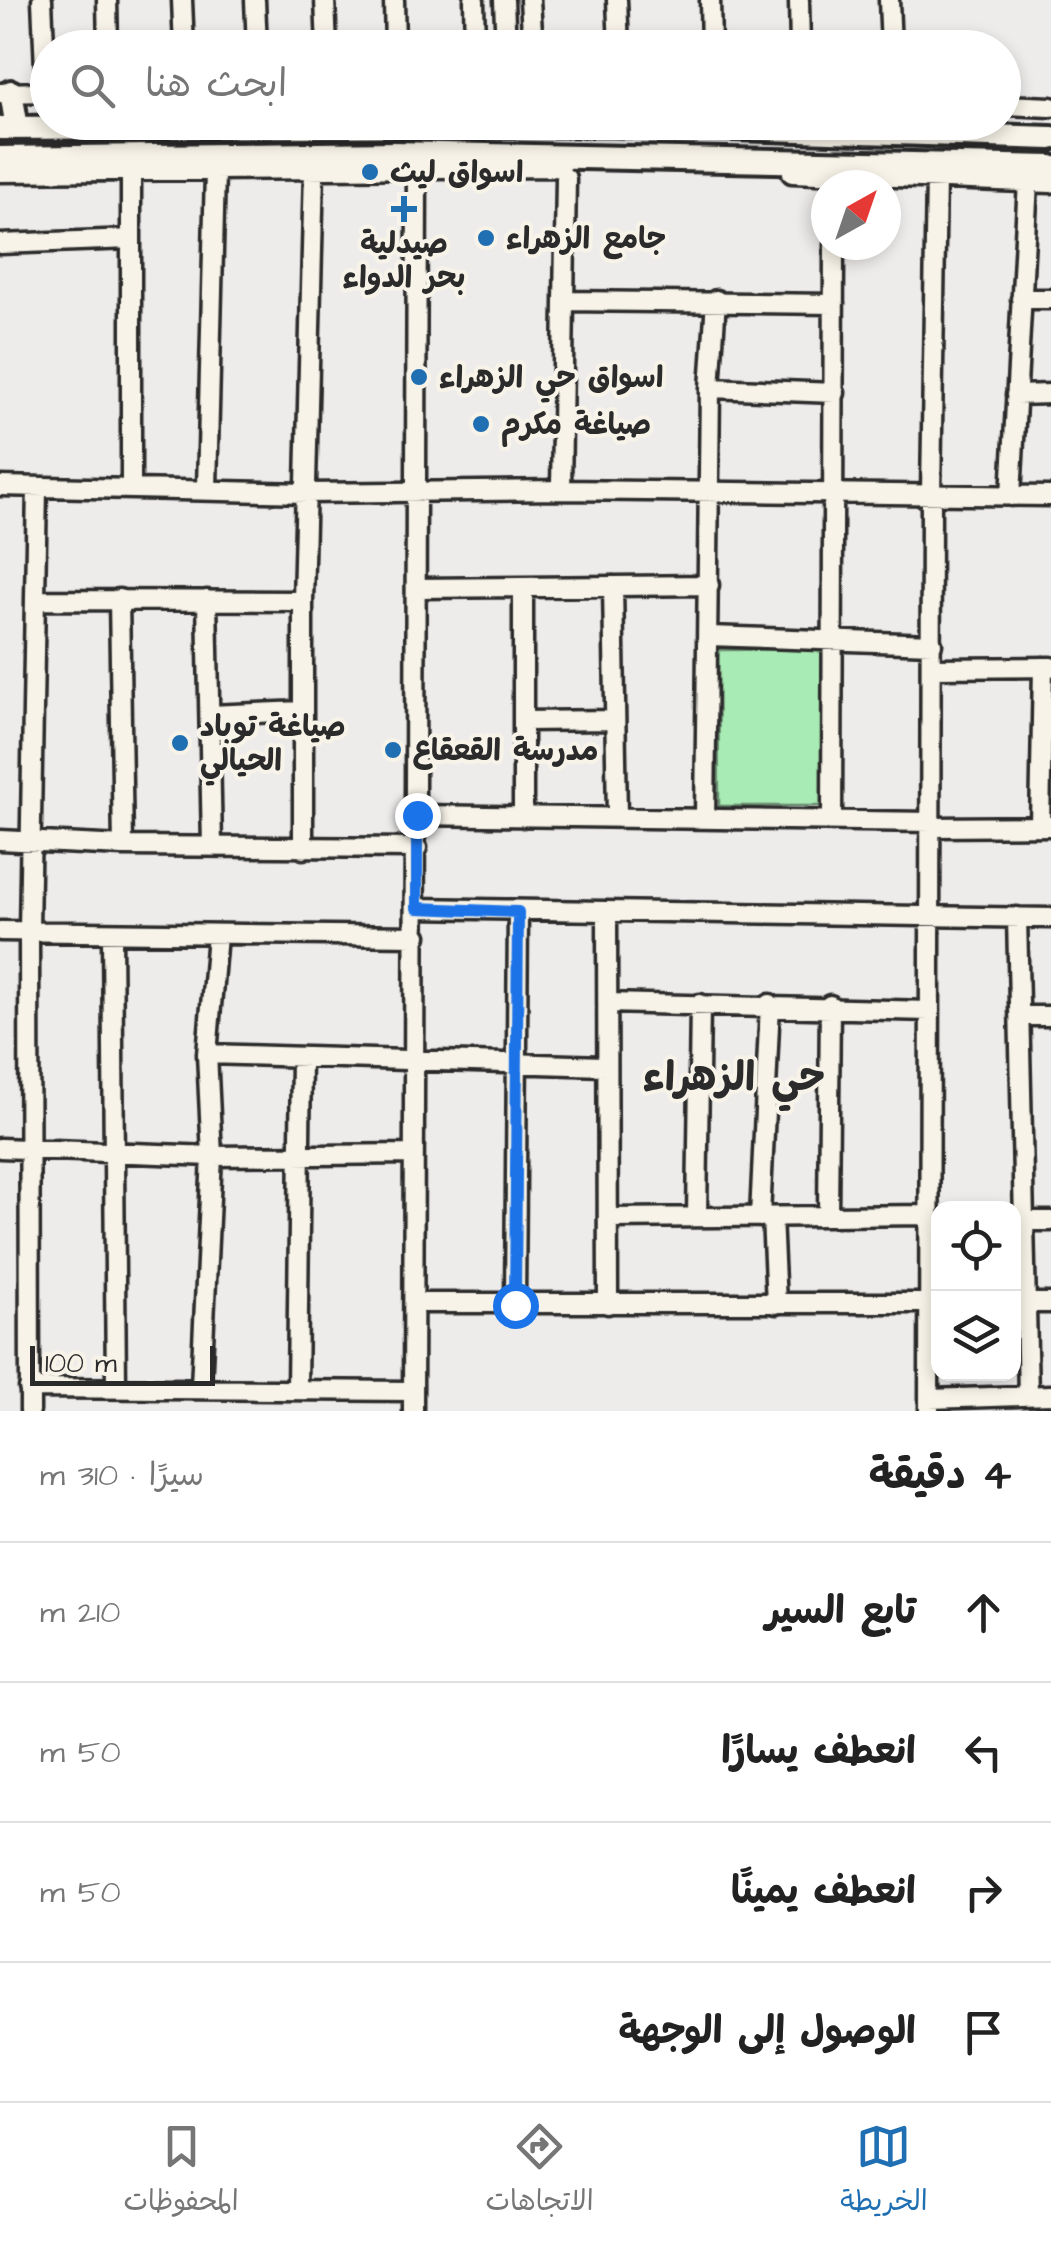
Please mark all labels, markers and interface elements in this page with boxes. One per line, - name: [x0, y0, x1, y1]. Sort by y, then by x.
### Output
- search box: [30, 30, 1021, 140]
- icon: search: [65, 58, 120, 113]
- text: ابحث هنا: [145, 59, 287, 111]
- place label: اسواق ليث: [390, 152, 523, 194]
- marker: اسواق ليث: [359, 161, 381, 183]
- north arrow: [811, 170, 901, 260]
- marker: صيدلية بحر الدواء: [393, 198, 415, 220]
- place label: جامع الزهراء: [506, 218, 666, 260]
- place label: صيدلية بحر الدواء: [342, 223, 466, 299]
- marker: جامع الزهراء: [475, 227, 497, 249]
- place label: اسواق حي الزهراء: [439, 357, 664, 403]
- marker: اسواق حي الزهراء: [408, 366, 430, 388]
- place label: صياغة مكرم: [501, 404, 651, 447]
- marker: صياغة مكرم: [470, 413, 492, 435]
- place label: صياغة توباد الحيالي: [200, 706, 346, 786]
- place label: مدرسة القعقاع: [413, 730, 598, 772]
- marker: صياغة توباد الحيالي: [169, 732, 191, 754]
- marker: مدرسة القعقاع: [382, 739, 404, 761]
- route end: [395, 793, 441, 839]
- district label: حي الزهراء: [643, 1051, 825, 1112]
- map controls: [931, 1201, 1021, 1381]
- button: locate: [931, 1201, 1021, 1291]
- route start: [493, 1283, 539, 1329]
- button: layers: [931, 1291, 1021, 1381]
- scale bar: [30, 1341, 215, 1386]
- text: 100 m: [45, 1344, 117, 1383]
- text: 4 دقيقة: [869, 1447, 1011, 1505]
- text: سيرًا · 310 m: [40, 1453, 204, 1498]
- icon: ahead: [956, 1585, 1011, 1640]
- text: تابع السير: [765, 1586, 916, 1638]
- text: 210 m: [40, 1590, 120, 1635]
- icon: left: [956, 1725, 1011, 1780]
- text: انعطف يسارًا: [721, 1726, 916, 1778]
- text: 50 m: [40, 1730, 121, 1775]
- icon: right: [956, 1865, 1011, 1920]
- text: انعطف يمينًا: [731, 1866, 916, 1918]
- text: 50 m: [40, 1870, 121, 1915]
- icon: arrive: [956, 2005, 1011, 2060]
- text: الوصول إلى الوجهة: [618, 2006, 916, 2058]
- tab: المحفوظات: [123, 2119, 239, 2225]
- tab: الاتجاهات: [485, 2119, 594, 2225]
- tab: الخريطة: [840, 2119, 928, 2225]

